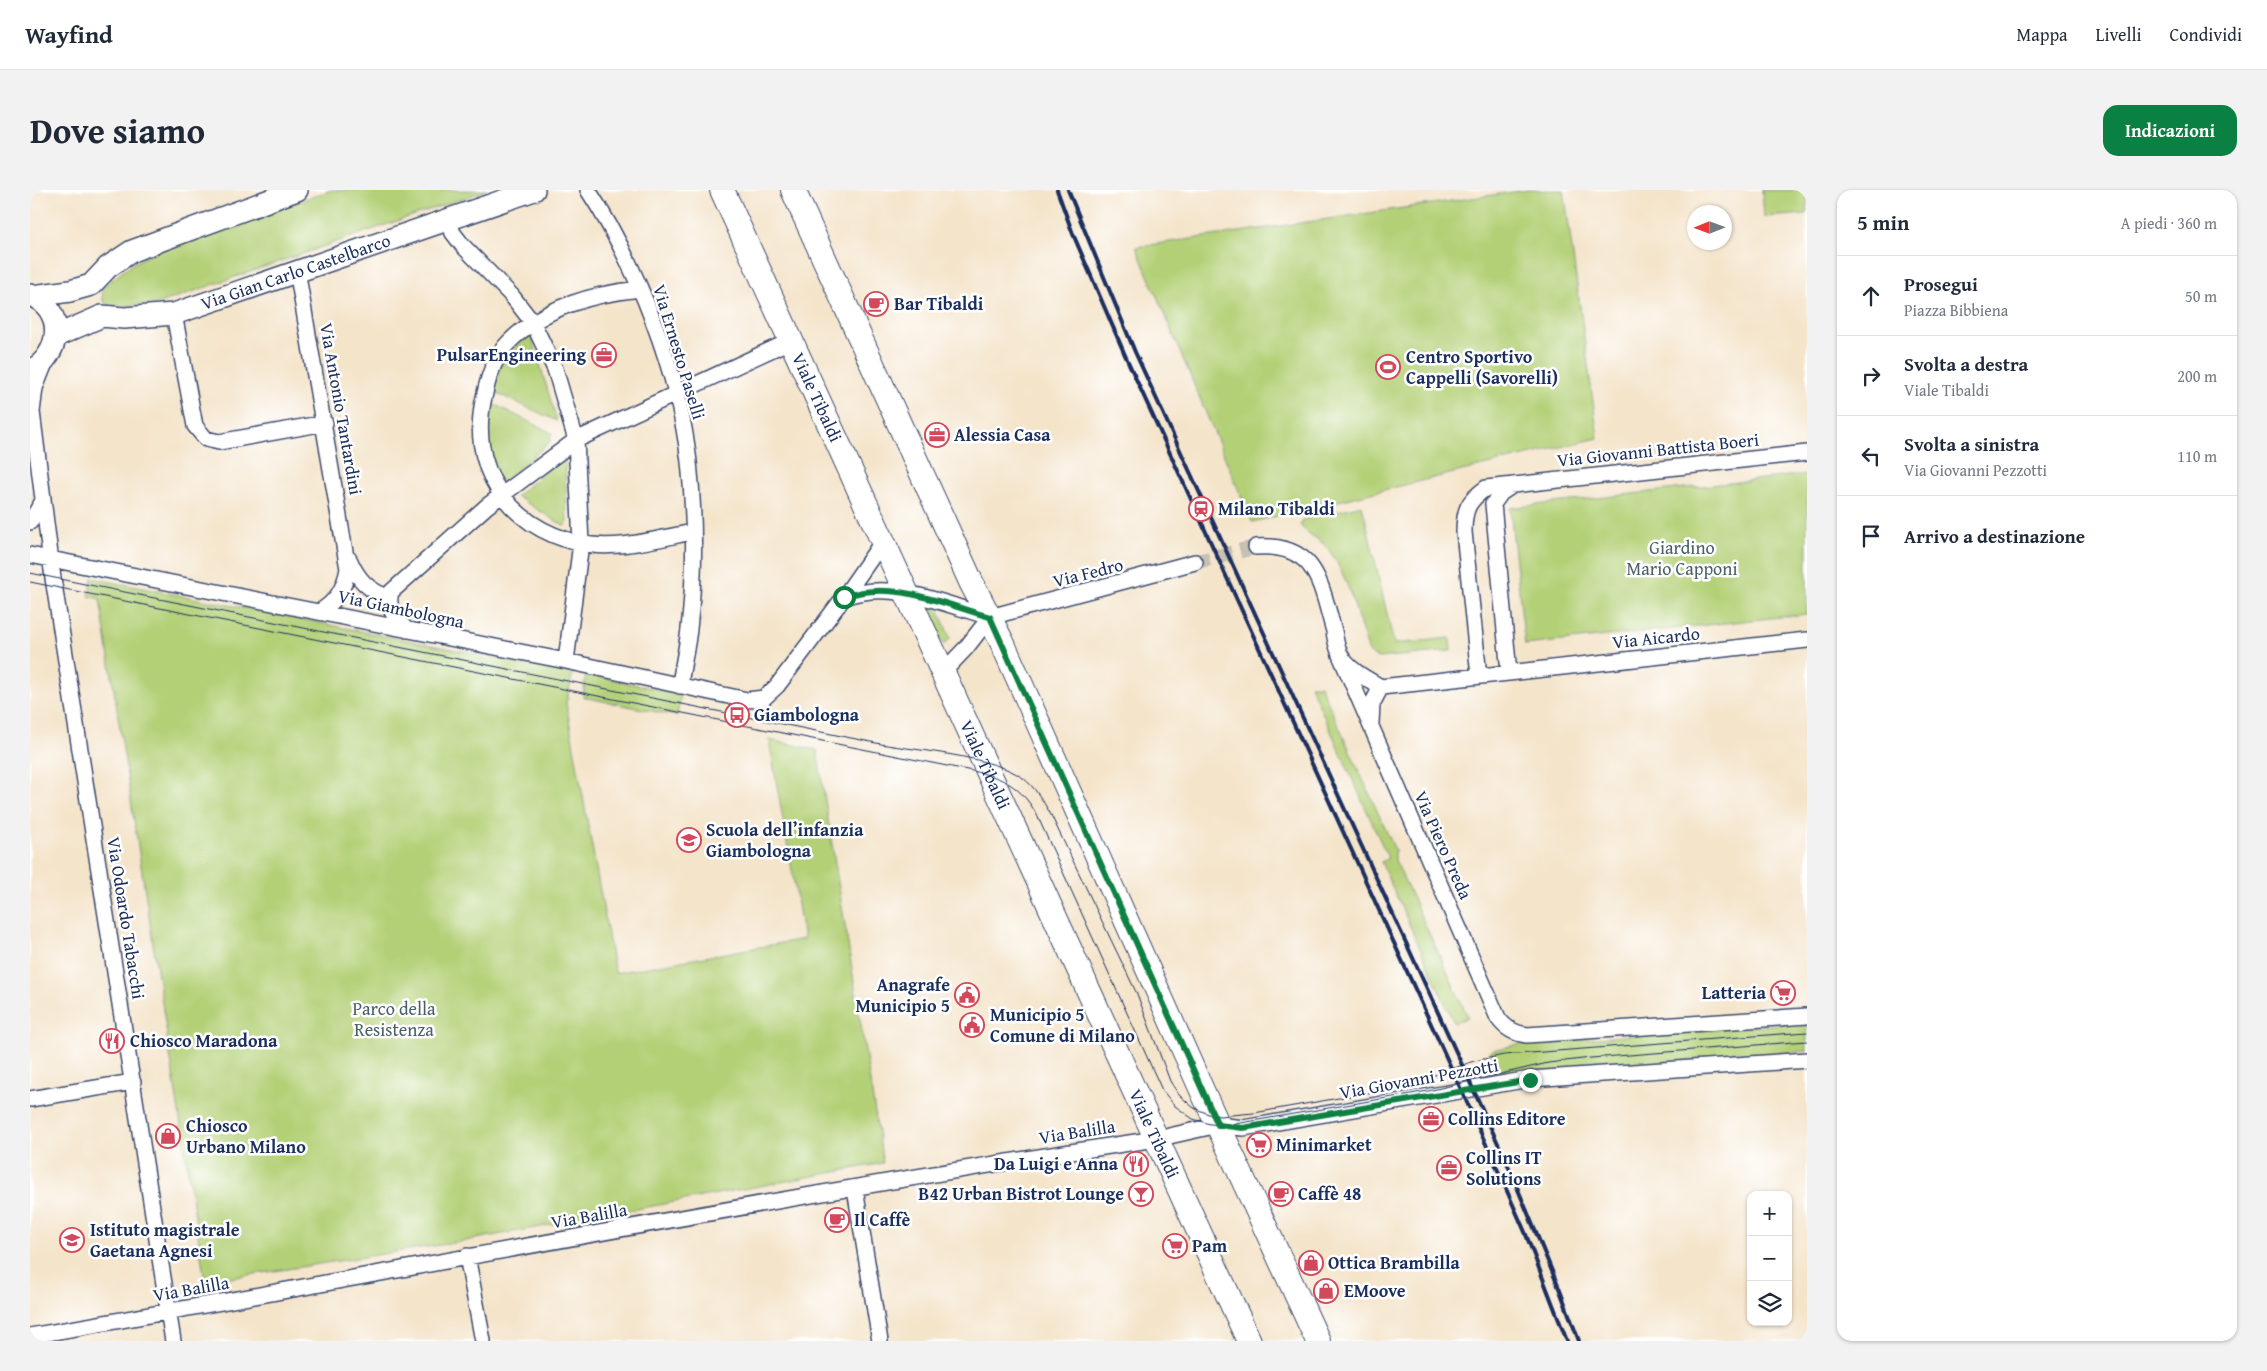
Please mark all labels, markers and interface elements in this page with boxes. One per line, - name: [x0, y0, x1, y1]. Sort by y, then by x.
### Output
- text: Wayfind: [25, 17, 113, 52]
- text: Mappa: [2016, 21, 2068, 48]
- text: Livelli: [2096, 21, 2142, 48]
- text: Condividi: [2170, 21, 2242, 48]
- text: Dove siamo: [30, 105, 205, 156]
- button: Indicazioni: [2103, 105, 2237, 156]
- north arrow: [1687, 205, 1732, 250]
- text: 5 min: [1857, 207, 1909, 238]
- text: A piedi · 360 m: [2121, 211, 2217, 235]
- street label: Via Gian Carlo Castelbarco: [197, 226, 394, 317]
- text: Prosegui: [1904, 270, 1978, 298]
- street label: Via Ernesto Paselli: [646, 281, 713, 423]
- icon: ahead: [1857, 282, 1885, 310]
- text: 50 m: [2185, 284, 2217, 308]
- place label: Bar Tibaldi: [894, 290, 984, 317]
- cafe icon: Bar Tibaldi: [863, 291, 889, 317]
- text: Piazza Bibbiena: [1904, 298, 2008, 322]
- street label: Via Antonio Tantardini: [313, 321, 370, 497]
- place label: PulsarEngineering: [437, 341, 587, 368]
- office icon: PulsarEngineering: [591, 342, 617, 368]
- place label: Centro Sportivo Cappelli (Savorelli): [1406, 343, 1558, 391]
- street label: Viale Tibaldi: [785, 348, 850, 446]
- text: Svolta a destra: [1904, 350, 2028, 378]
- sports icon: Centro Sportivo Cappelli (Savorelli): [1375, 354, 1401, 380]
- icon: right: [1857, 362, 1885, 390]
- text: 200 m: [2177, 364, 2217, 388]
- text: Viale Tibaldi: [1904, 378, 1989, 402]
- place label: Alessia Casa: [954, 421, 1051, 448]
- office icon: Alessia Casa: [924, 422, 950, 448]
- street label: Via Giovanni Battista Boeri: [1556, 425, 1760, 474]
- text: Svolta a sinistra: [1904, 430, 2039, 458]
- icon: left: [1857, 442, 1885, 470]
- text: 110 m: [2177, 444, 2217, 468]
- text: Via Giovanni Pezzotti: [1904, 458, 2047, 482]
- place label: Milano Tibaldi: [1218, 495, 1335, 522]
- station icon: Milano Tibaldi: [1188, 496, 1214, 522]
- icon: arrive: [1857, 522, 1885, 550]
- text: Arrivo a destinazione: [1904, 522, 2085, 550]
- park label: Giardino Mario Capponi: [1627, 534, 1737, 582]
- street label: Via Fedro: [1050, 551, 1126, 594]
- street label: Via Giambologna: [335, 582, 467, 635]
- route start: [833, 586, 856, 609]
- street label: Via Aicardo: [1611, 619, 1701, 656]
- place label: Giambologna: [754, 701, 860, 728]
- bus stop icon: Giambologna: [724, 702, 750, 728]
- street label: Viale Tibaldi: [953, 715, 1018, 814]
- street label: Via Piero Preda: [1407, 786, 1480, 904]
- place label: Scuola dell’infanzia Giambologna: [706, 816, 864, 864]
- school or university icon: Scuola dell’infanzia Giambologna: [676, 827, 702, 853]
- street label: Via Odoardo Tabacchi: [100, 835, 153, 1001]
- place label: Anagrafe Municipio 5: [855, 971, 950, 1019]
- place label: Latteria: [1702, 979, 1767, 1006]
- supermarket icon: Latteria: [1770, 980, 1796, 1006]
- public building icon: Anagrafe Municipio 5: [954, 982, 980, 1008]
- park label: Parco della Resistenza: [352, 995, 436, 1043]
- place label: Municipio 5 Comune di Milano: [990, 1001, 1135, 1049]
- public building icon: Municipio 5 Comune di Milano: [959, 1012, 985, 1038]
- place label: Chiosco Maradona: [130, 1027, 278, 1054]
- restaurant icon: Chiosco Maradona: [99, 1028, 125, 1054]
- street label: Via Giovanni Pezzotti: [1337, 1051, 1501, 1106]
- route end: [1519, 1069, 1542, 1092]
- street label: Viale Tibaldi: [1122, 1084, 1187, 1183]
- place label: Collins Editore: [1448, 1105, 1566, 1132]
- office icon: Collins Editore: [1418, 1106, 1444, 1132]
- place label: Chiosco Urbano Milano: [186, 1112, 306, 1160]
- street label: Via Balilla: [1037, 1112, 1117, 1151]
- shop icon: Chiosco Urbano Milano: [155, 1123, 181, 1149]
- place label: Minimarket: [1276, 1131, 1372, 1158]
- supermarket icon: Minimarket: [1246, 1132, 1272, 1158]
- place label: Collins IT Solutions: [1466, 1144, 1542, 1192]
- place label: Da Luigi e Anna: [994, 1150, 1119, 1177]
- restaurant icon: Da Luigi e Anna: [1123, 1151, 1149, 1177]
- office icon: Collins IT Solutions: [1436, 1155, 1462, 1181]
- place label: B42 Urban Bistrot Lounge: [918, 1180, 1124, 1207]
- place label: Caffè 48: [1298, 1180, 1361, 1207]
- bar icon: B42 Urban Bistrot Lounge: [1128, 1181, 1154, 1207]
- cafe icon: Caffè 48: [1268, 1181, 1294, 1207]
- map controls: [1747, 1191, 1792, 1326]
- button: +: [1747, 1191, 1792, 1236]
- street label: Via Balilla: [549, 1195, 630, 1235]
- place label: Il Caffè: [854, 1206, 911, 1233]
- cafe icon: Il Caffè: [824, 1207, 850, 1233]
- place label: Istituto magistrale Gaetana Agnesi: [90, 1216, 240, 1264]
- school or university icon: Istituto magistrale Gaetana Agnesi: [59, 1227, 85, 1253]
- place label: Pam: [1192, 1232, 1228, 1259]
- supermarket icon: Pam: [1162, 1233, 1188, 1259]
- button: −: [1747, 1236, 1792, 1281]
- place label: Ottica Brambilla: [1328, 1249, 1460, 1276]
- shop icon: Ottica Brambilla: [1298, 1250, 1324, 1276]
- street label: Via Balilla: [151, 1268, 232, 1308]
- place label: EMoove: [1344, 1277, 1406, 1304]
- shop icon: EMoove: [1313, 1278, 1339, 1304]
- button: layers: [1747, 1281, 1792, 1326]

